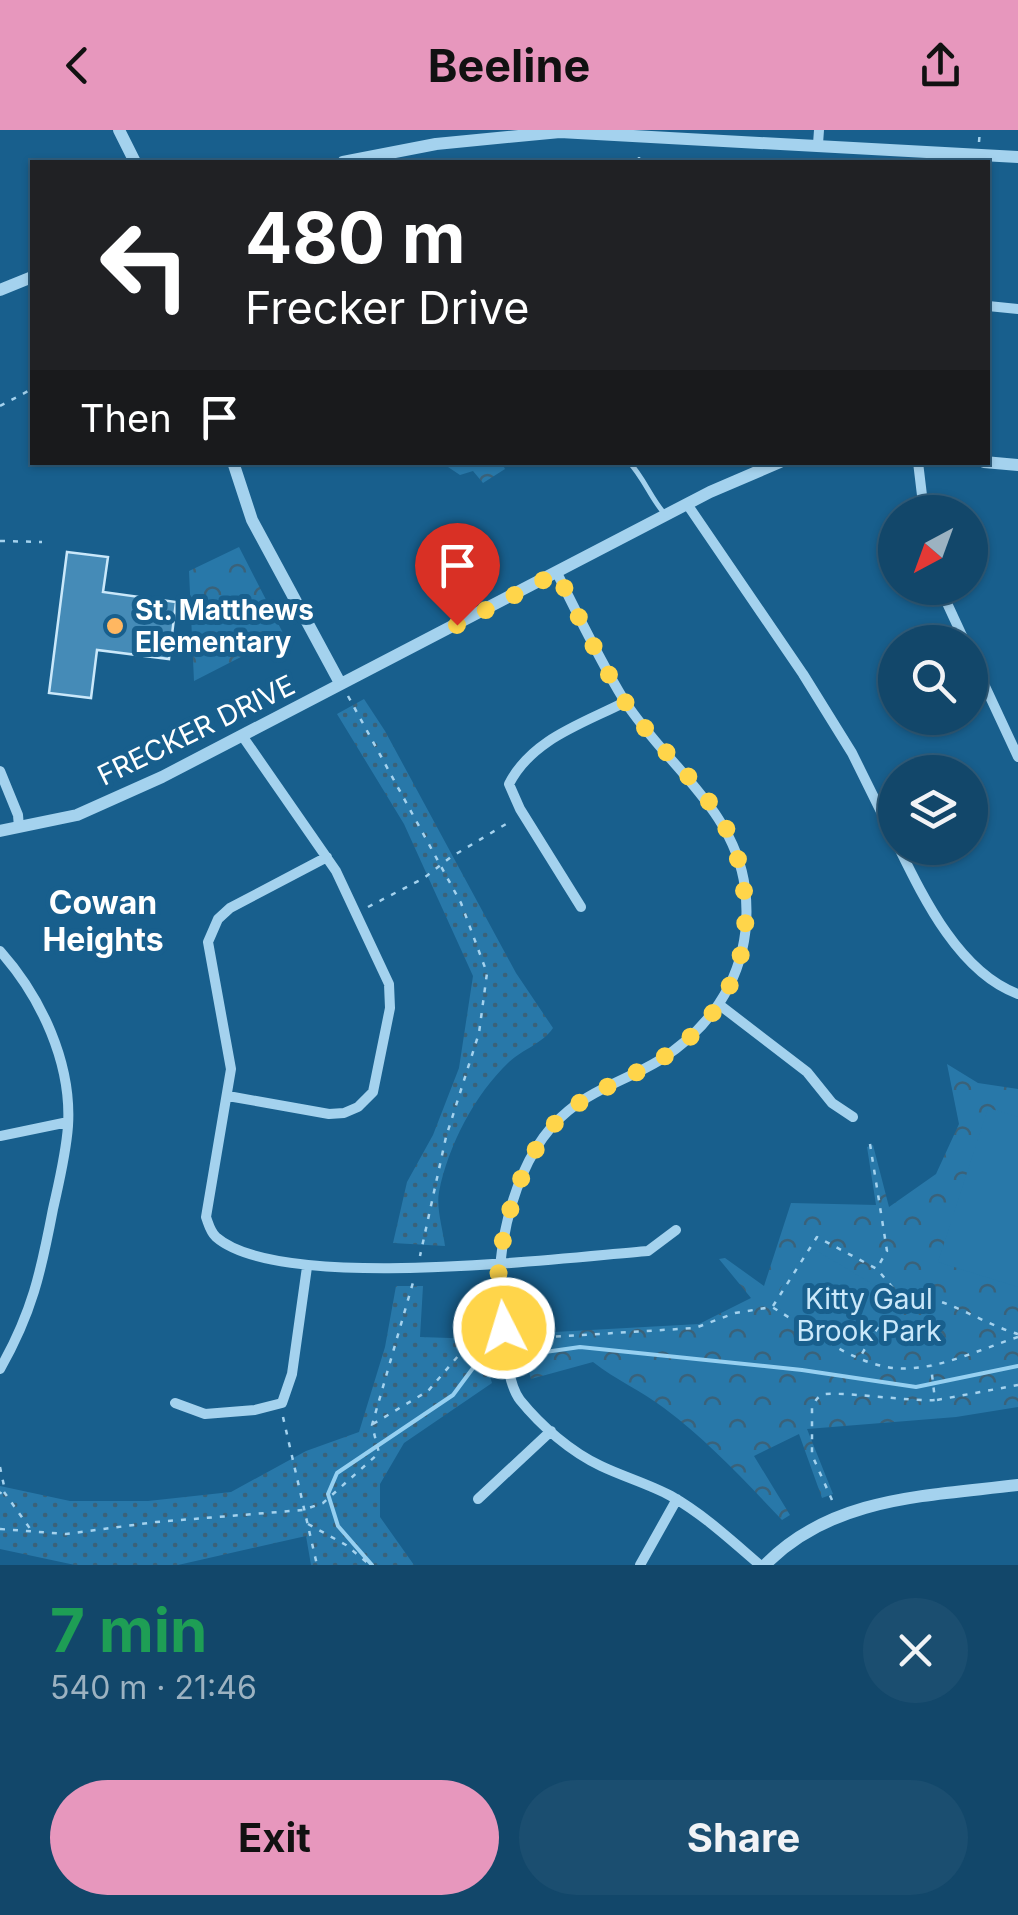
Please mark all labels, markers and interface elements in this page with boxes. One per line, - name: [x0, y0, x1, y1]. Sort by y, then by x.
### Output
- icon: back: [50, 38, 105, 93]
- text: Beeline: [428, 38, 590, 93]
- icon: share: [913, 38, 968, 93]
- text: 480 m: [245, 195, 466, 280]
- icon: left: [80, 200, 210, 330]
- text: Frecker Drive: [245, 280, 530, 335]
- icon: arrive: [192, 390, 247, 445]
- text: Then: [80, 395, 172, 441]
- north arrow: [878, 495, 988, 605]
- map controls: [878, 495, 988, 865]
- pin: [415, 523, 500, 626]
- icon: arrive: [430, 538, 485, 593]
- place label: St. Matthews Elementary: [135, 593, 314, 659]
- marker: St. Matthews Elementary: [104, 615, 126, 637]
- button: search: [878, 625, 988, 735]
- street label: FRECKER DRIVE: [92, 668, 300, 792]
- button: layers: [878, 755, 988, 865]
- district label: Cowan Heights: [42, 883, 164, 959]
- position arrow: [452, 1276, 556, 1380]
- park label: Kitty Gaul Brook Park: [796, 1282, 942, 1348]
- text: 7 min: [50, 1594, 207, 1666]
- button: close: [863, 1598, 968, 1703]
- text: 540 m · 21:46: [50, 1668, 257, 1707]
- button: Exit: [50, 1780, 499, 1895]
- button: Share: [519, 1780, 968, 1895]

